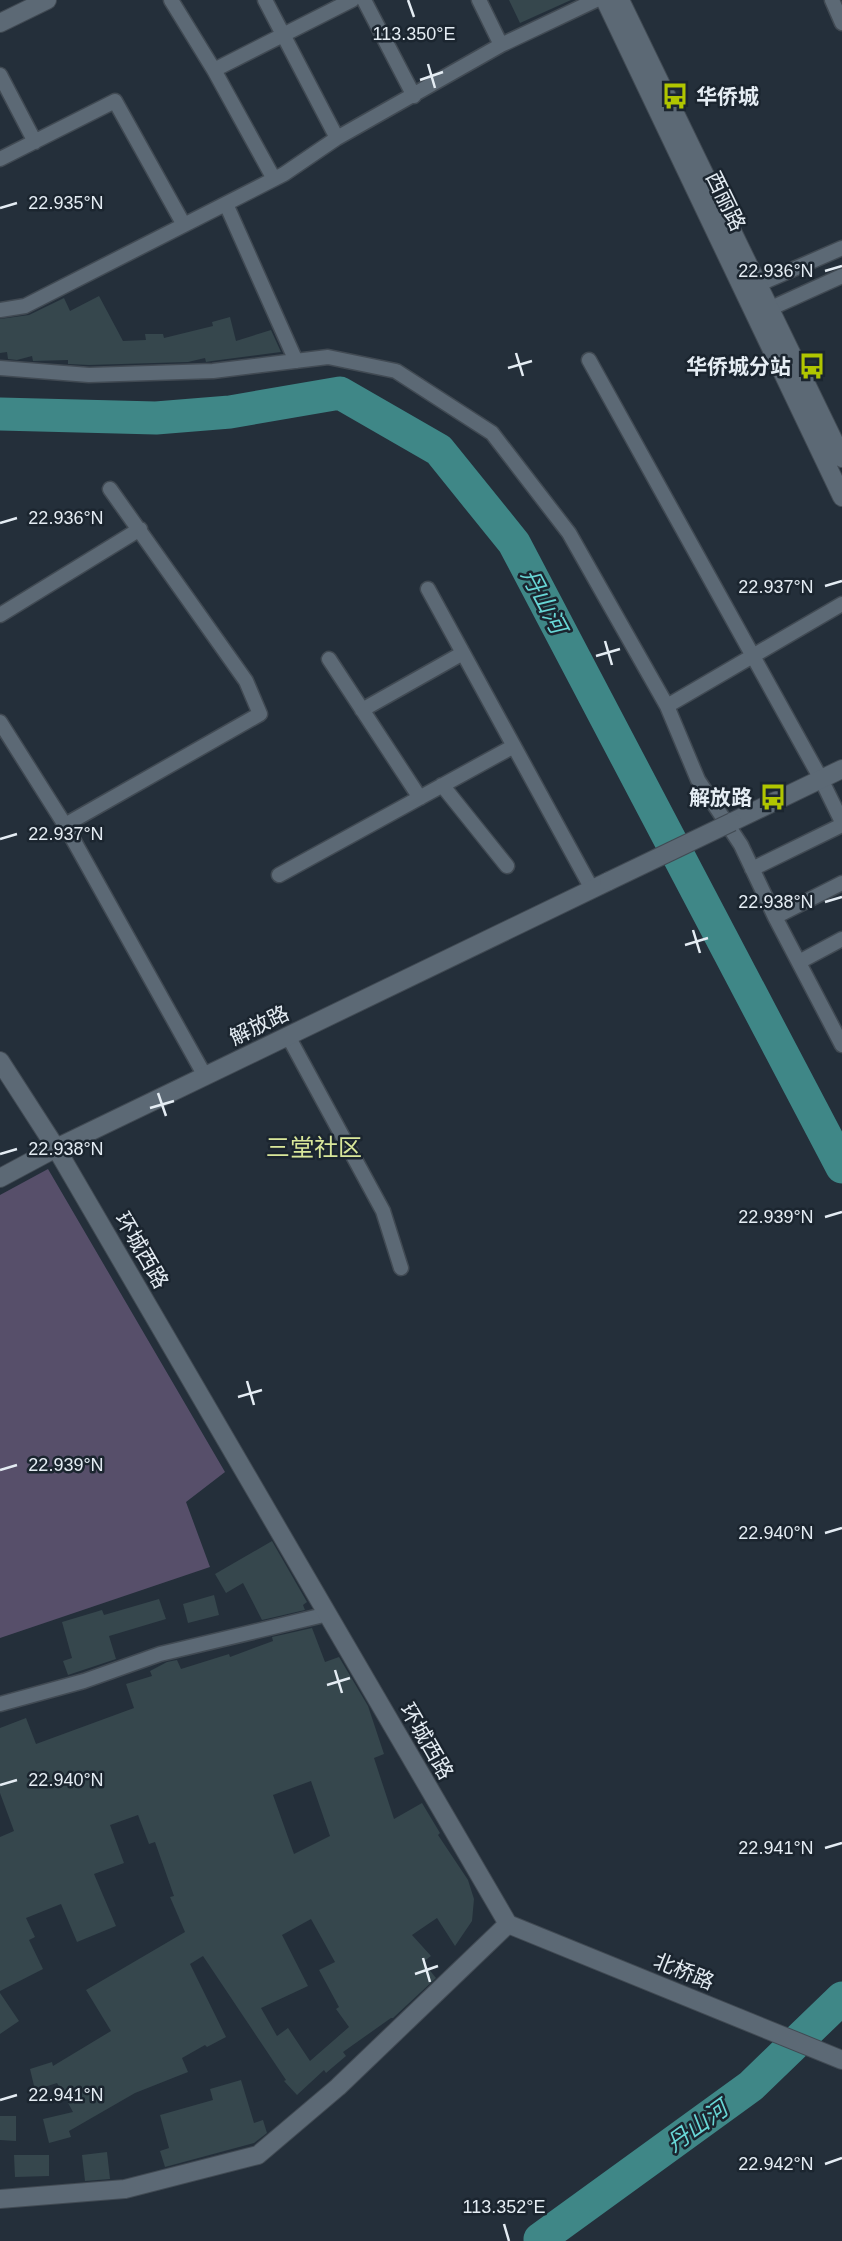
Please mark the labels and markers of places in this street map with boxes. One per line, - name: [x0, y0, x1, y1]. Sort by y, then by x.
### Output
- bus stop icon: 华侨城: [660, 81, 690, 111]
- place label: 华侨城: [696, 85, 759, 108]
- bus stop icon: 华侨城分站: [797, 351, 827, 381]
- place label: 华侨城分站: [686, 355, 791, 378]
- bus stop icon: 解放路: [758, 782, 788, 812]
- place label: 解放路: [689, 786, 752, 809]

